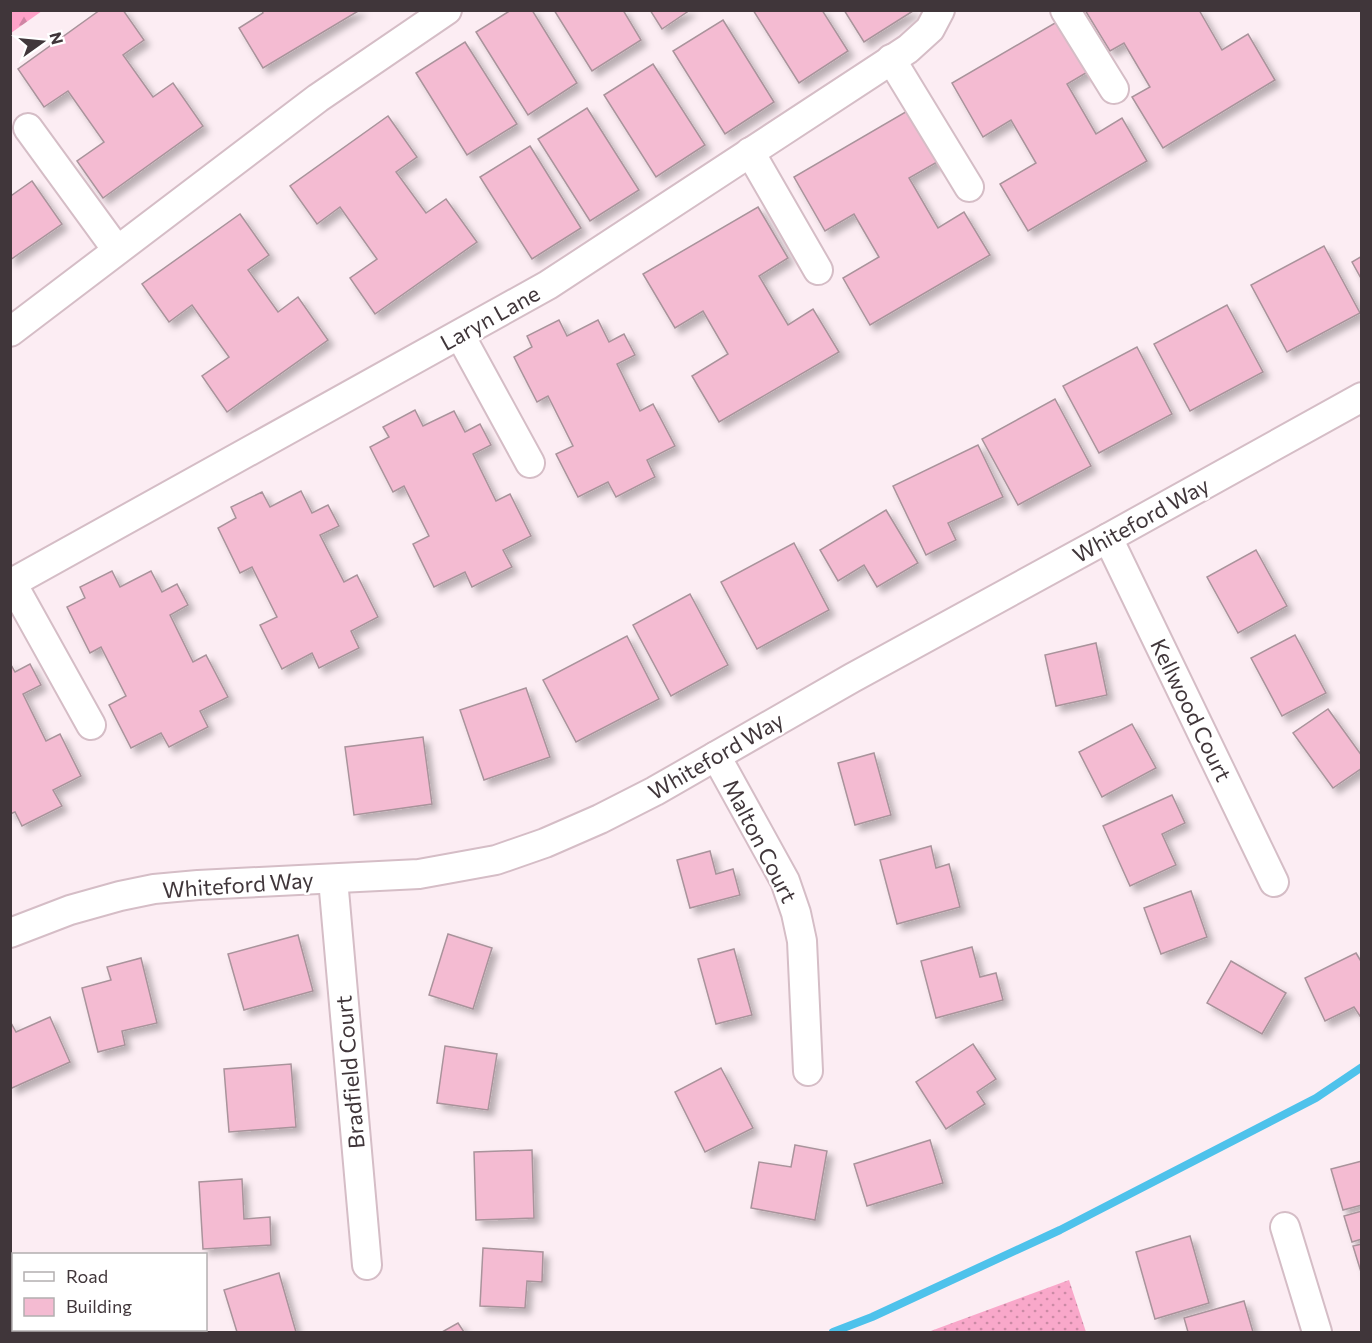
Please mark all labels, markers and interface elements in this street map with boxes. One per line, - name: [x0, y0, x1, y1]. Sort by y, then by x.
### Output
- north arrow: [12, 12, 72, 72]
- text: N: [46, 30, 68, 46]
- street label: Laryn Lane: [435, 279, 544, 356]
- street label: Whiteford Way: [1068, 471, 1214, 568]
- street label: Kellwood Court: [1145, 634, 1238, 786]
- street label: Whiteford Way: [643, 706, 788, 805]
- street label: Malton Court: [718, 774, 803, 907]
- street label: Whiteford Way: [161, 866, 315, 903]
- street label: Bradfield Court: [329, 994, 370, 1150]
- legend: [12, 1253, 207, 1331]
- text: Road: [66, 1265, 108, 1287]
- text: Building: [66, 1295, 132, 1317]

